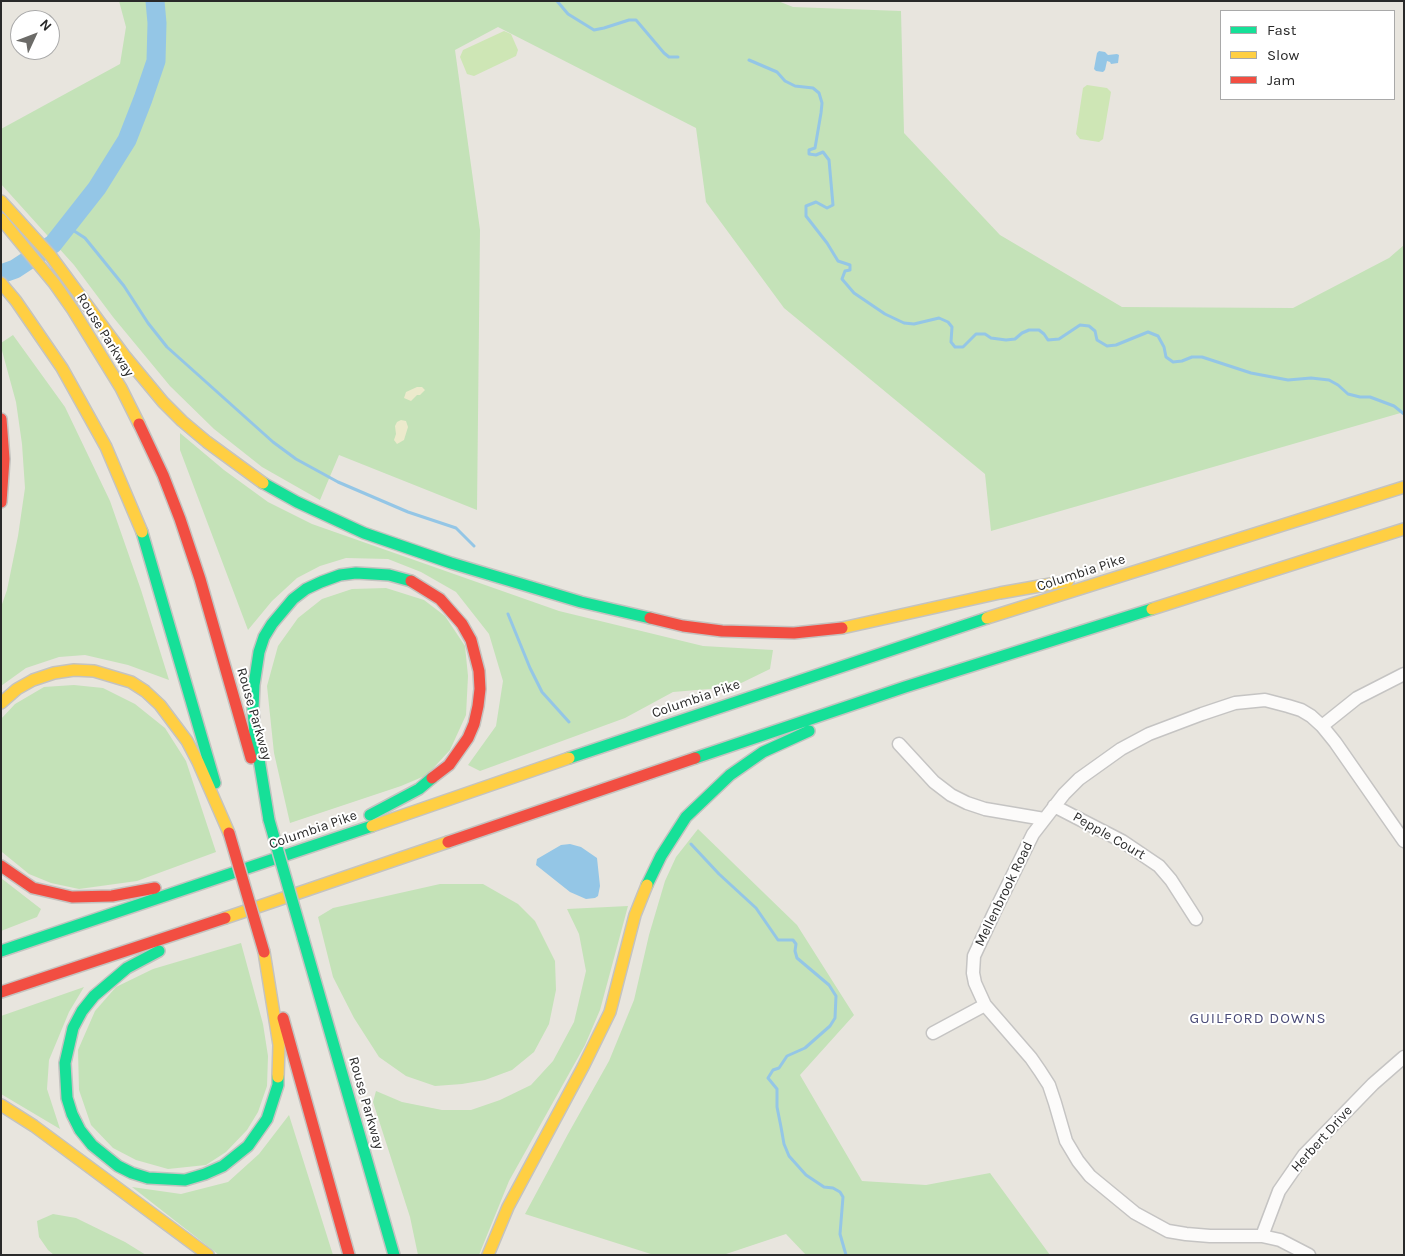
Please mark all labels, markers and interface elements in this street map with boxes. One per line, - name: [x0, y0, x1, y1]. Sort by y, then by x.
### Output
- north arrow: [10, 10, 60, 60]
- legend: [1220, 10, 1395, 100]
- text: N: [36, 16, 55, 35]
- text: Fast: [1267, 21, 1296, 39]
- text: Slow: [1267, 46, 1299, 64]
- text: Jam: [1267, 71, 1295, 89]
- street label: Rouse Parkway: [73, 290, 137, 380]
- street label: Columbia Pike: [1035, 551, 1127, 595]
- street label: Rouse Parkway: [233, 666, 275, 762]
- street label: Columbia Pike: [650, 676, 742, 722]
- street label: Columbia Pike: [267, 807, 359, 853]
- street label: Pepple Court: [1070, 809, 1148, 863]
- street label: Mellenbrook Road: [971, 839, 1037, 949]
- district label: GUILFORD DOWNS: [1188, 1010, 1328, 1028]
- street label: Rouse Parkway: [345, 1055, 387, 1151]
- street label: Herbert Drive: [1288, 1102, 1356, 1176]

